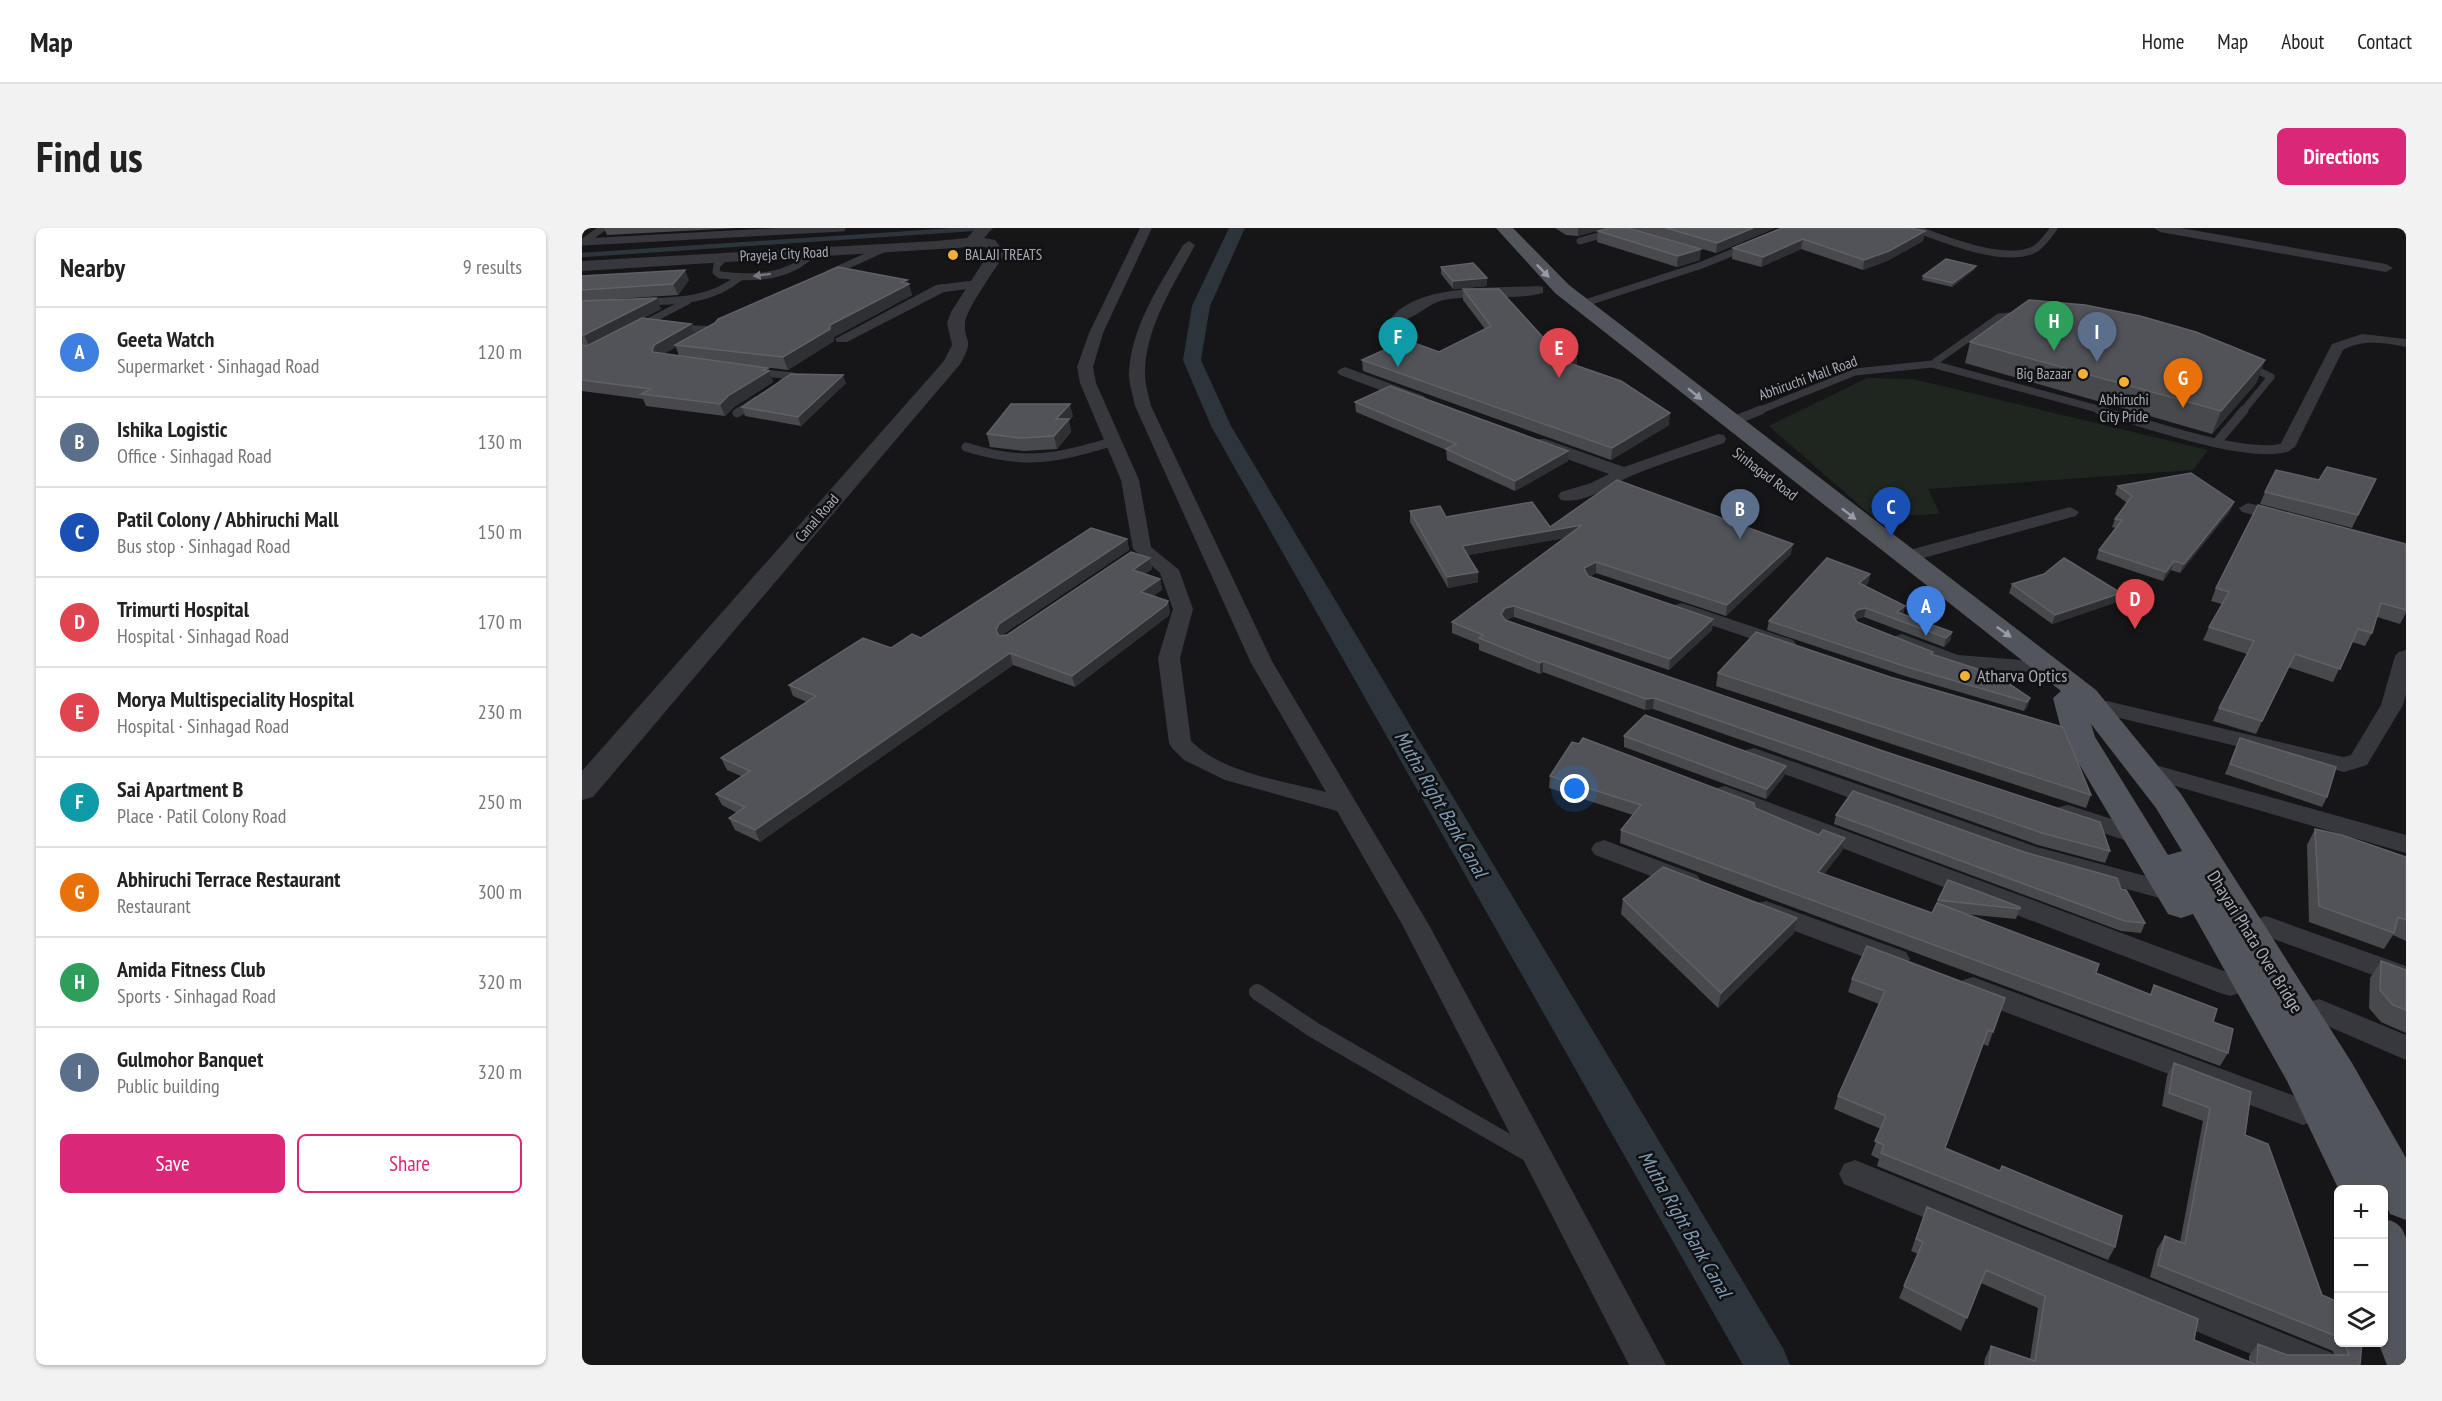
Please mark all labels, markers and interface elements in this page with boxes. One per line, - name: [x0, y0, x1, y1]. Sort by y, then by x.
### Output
- text: Map: [30, 23, 73, 60]
- text: Home: [2142, 28, 2184, 55]
- text: Map: [2217, 28, 2248, 55]
- text: About: [2281, 28, 2324, 55]
- text: Contact: [2357, 28, 2412, 55]
- button: Directions: [2277, 128, 2406, 185]
- text: Find us: [36, 129, 143, 184]
- street label: Prayeja City Road: [739, 242, 829, 265]
- place label: BALAJI TREATS: [965, 245, 1042, 264]
- marker: BALAJI TREATS: [946, 248, 960, 262]
- text: Nearby: [60, 251, 125, 284]
- text: 9 results: [463, 254, 522, 280]
- one-way arrow: [1536, 264, 1550, 278]
- one-way arrow: [753, 270, 772, 280]
- pin: H: [2034, 302, 2074, 351]
- pin: I: [2078, 312, 2116, 362]
- pin: F: [1378, 318, 1418, 367]
- text: Geeta Watch: [117, 325, 214, 353]
- pin: E: [1540, 328, 1578, 378]
- text: A: [74, 339, 85, 365]
- text: 120 m: [478, 339, 522, 365]
- street label: Abhiruchi Mall Road: [1756, 351, 1860, 404]
- text: Supermarket · Sinhagad Road: [117, 353, 319, 379]
- pin: G: [2164, 358, 2202, 408]
- place label: Big Bazaar: [2016, 364, 2072, 383]
- marker: Big Bazaar: [2076, 367, 2090, 381]
- marker: Abhiruchi City Pride: [2117, 375, 2131, 389]
- one-way arrow: [1687, 387, 1703, 400]
- place label: Abhiruchi City Pride: [2099, 390, 2149, 426]
- text: Ishika Logistic: [117, 415, 227, 443]
- text: B: [75, 429, 84, 455]
- text: 130 m: [478, 429, 522, 455]
- text: Office · Sinhagad Road: [117, 443, 272, 469]
- street label: Sinhagad Road: [1729, 443, 1802, 504]
- pin: C: [1872, 488, 1910, 537]
- street label: Canal Road: [791, 490, 843, 546]
- pin: B: [1720, 490, 1760, 539]
- text: Patil Colony / Abhiruchi Mall: [117, 505, 339, 533]
- one-way arrow: [1841, 507, 1856, 519]
- text: C: [75, 519, 84, 545]
- text: 150 m: [478, 519, 522, 545]
- text: Bus stop · Sinhagad Road: [117, 533, 290, 559]
- pin: D: [2116, 580, 2154, 629]
- pin: A: [1906, 586, 1946, 636]
- text: Trimurti Hospital: [117, 595, 249, 623]
- text: D: [74, 609, 85, 635]
- text: 170 m: [478, 609, 522, 635]
- text: Hospital · Sinhagad Road: [117, 623, 289, 649]
- one-way arrow: [1995, 626, 2011, 638]
- place label: Atharva Optics: [1977, 664, 2067, 687]
- marker: Atharva Optics: [1958, 669, 1972, 683]
- text: Morya Multispeciality Hospital: [117, 685, 354, 713]
- text: E: [75, 699, 84, 725]
- text: 230 m: [478, 699, 522, 725]
- text: Hospital · Sinhagad Road: [117, 713, 289, 739]
- water label: Mutha Right Bank Canal: [1388, 726, 1495, 884]
- your location: [1560, 774, 1589, 803]
- text: Sai Apartment B: [117, 775, 243, 803]
- text: F: [75, 789, 84, 815]
- text: 250 m: [478, 789, 522, 815]
- text: Place · Patil Colony Road: [117, 803, 286, 829]
- text: Abhiruchi Terrace Restaurant: [117, 865, 341, 893]
- street label: Dhayari Phata Over Bridge: [2202, 866, 2309, 1017]
- text: G: [74, 879, 85, 905]
- text: 300 m: [478, 879, 522, 905]
- text: Restaurant: [117, 893, 191, 919]
- text: Amida Fitness Club: [117, 955, 265, 983]
- text: H: [74, 969, 85, 995]
- text: 320 m: [478, 969, 522, 995]
- text: Sports · Sinhagad Road: [117, 983, 276, 1009]
- text: Gulmohor Banquet: [117, 1045, 263, 1073]
- text: I: [77, 1059, 82, 1085]
- text: 320 m: [478, 1059, 522, 1085]
- text: Public building: [117, 1073, 220, 1099]
- button: Save: [60, 1134, 285, 1193]
- button: Share: [297, 1134, 522, 1193]
- water label: Mutha Right Bank Canal: [1632, 1146, 1739, 1304]
- map controls: [2334, 1185, 2388, 1347]
- button: +: [2334, 1185, 2388, 1239]
- button: −: [2334, 1239, 2388, 1293]
- button: layers: [2334, 1293, 2388, 1347]

